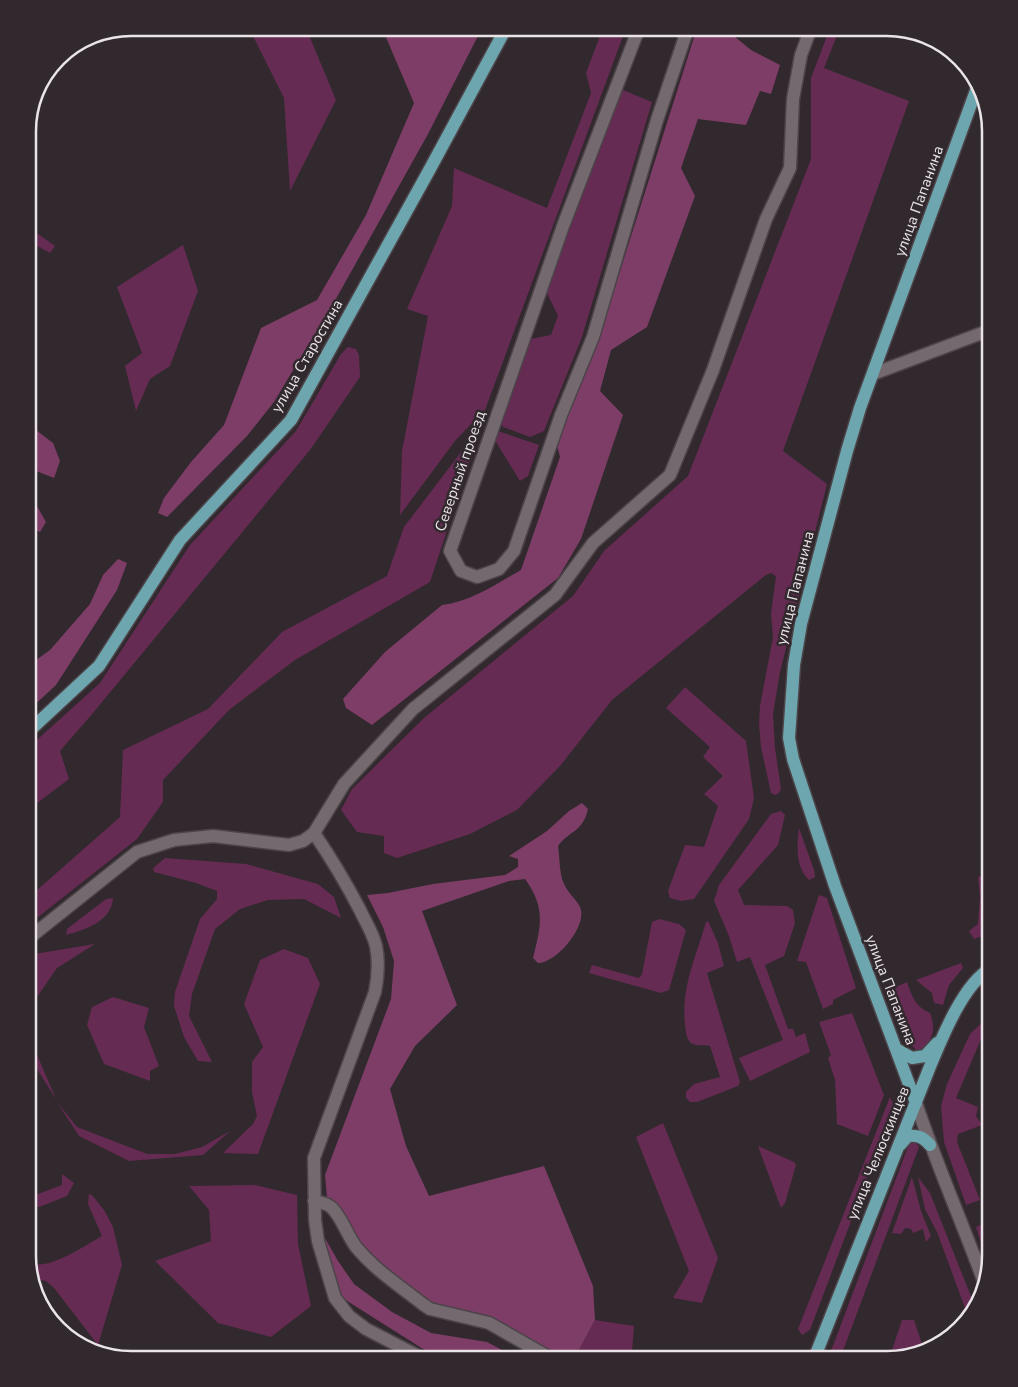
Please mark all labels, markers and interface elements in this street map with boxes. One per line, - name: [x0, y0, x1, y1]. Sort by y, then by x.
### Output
- street label: улица Папанина: [890, 143, 948, 259]
- street label: улица Старостина: [267, 296, 347, 416]
- street label: Северный проезд: [430, 408, 490, 534]
- street label: улица Папанина: [771, 529, 819, 647]
- street label: улица Папанина: [861, 932, 921, 1048]
- street label: улица Челюскинцев: [842, 1083, 914, 1223]

